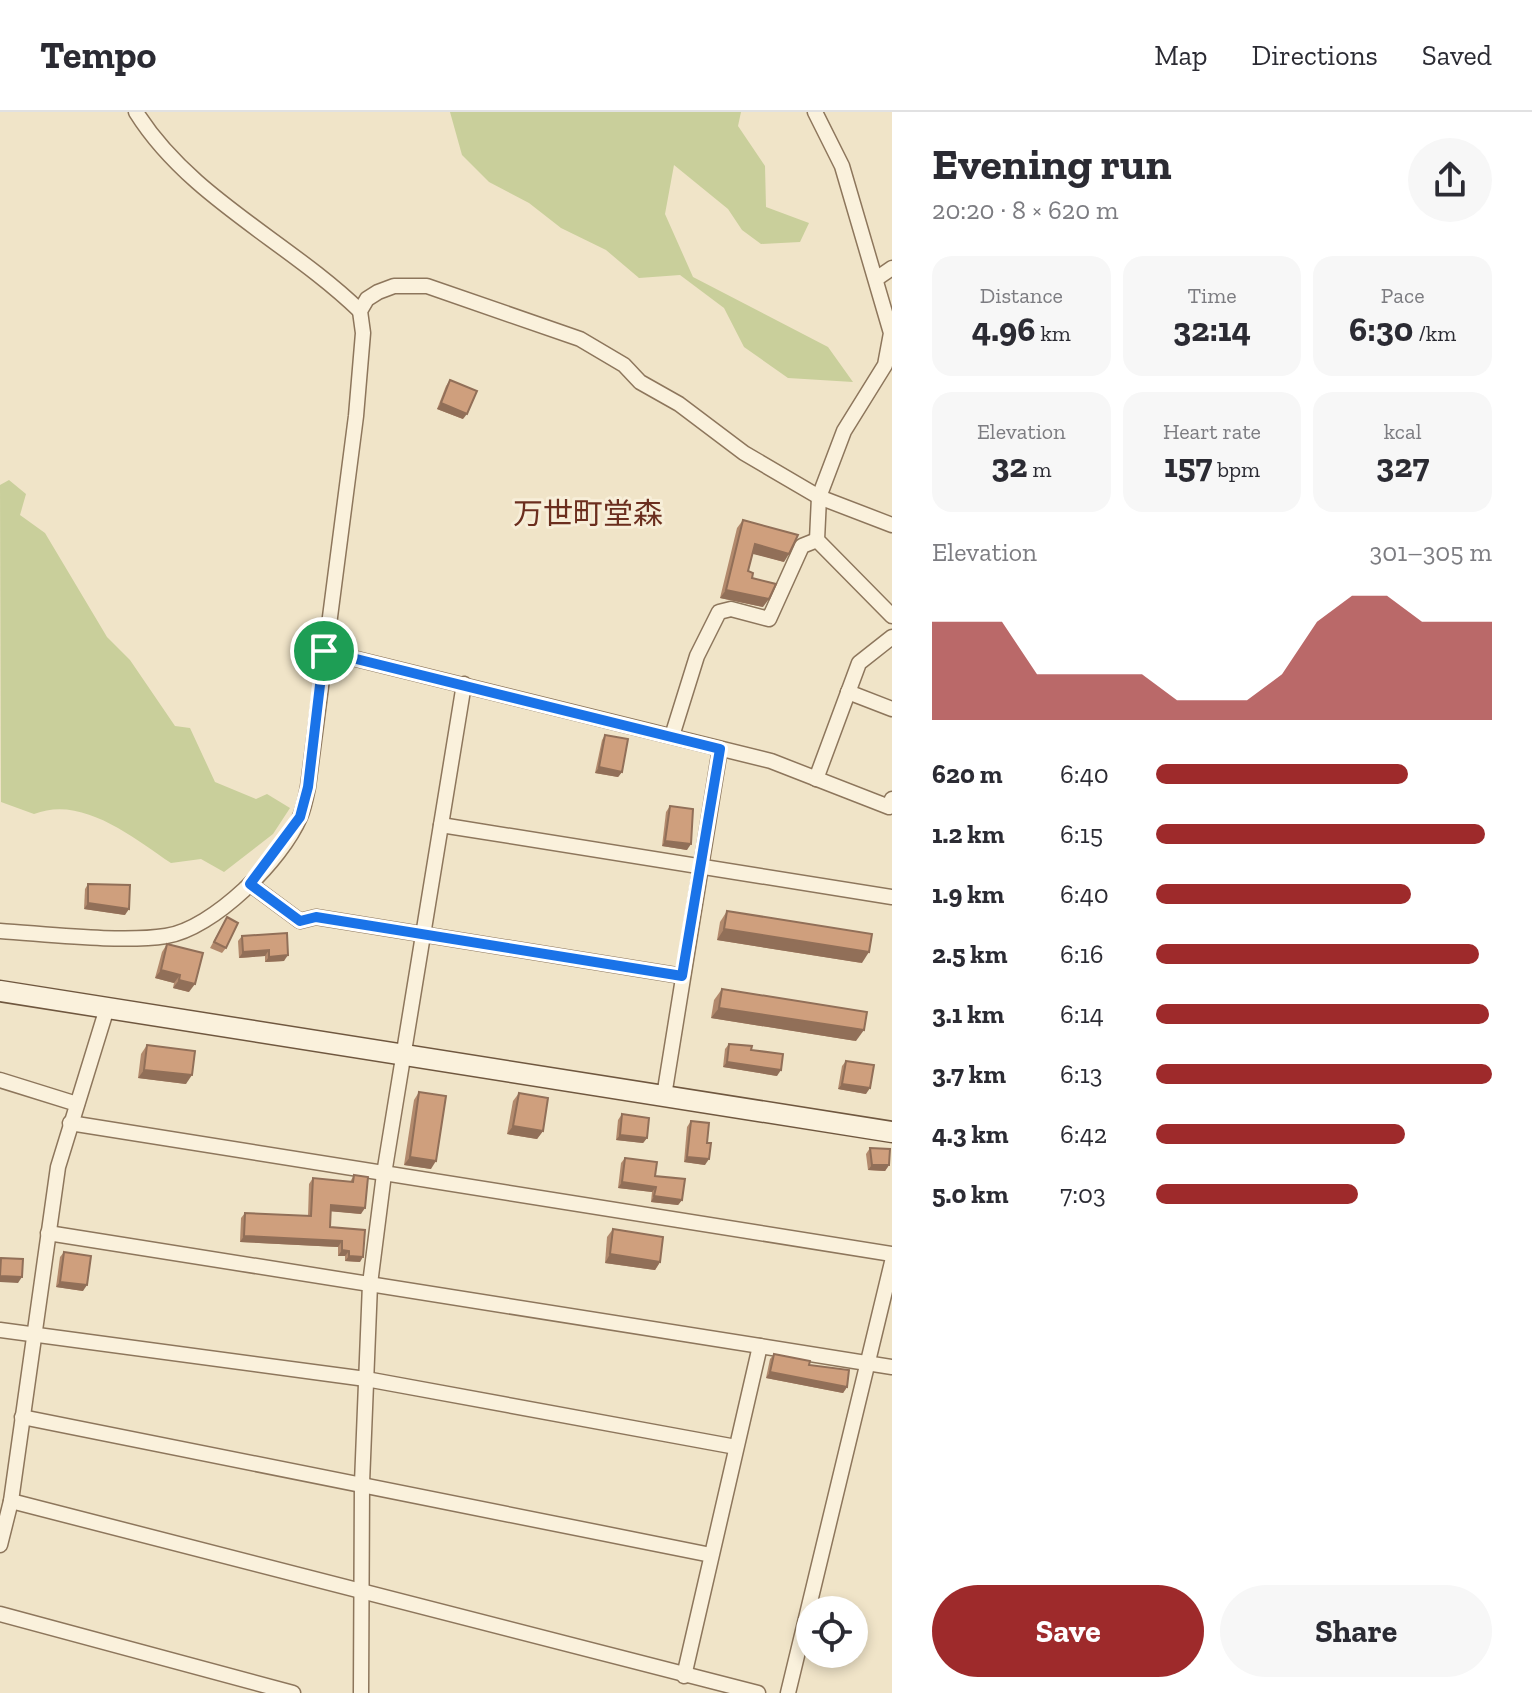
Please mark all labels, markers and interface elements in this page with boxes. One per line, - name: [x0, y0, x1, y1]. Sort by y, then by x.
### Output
- text: Tempo: [40, 32, 156, 78]
- text: Map: [1154, 39, 1207, 72]
- text: Directions: [1251, 39, 1378, 72]
- text: Saved: [1422, 39, 1492, 72]
- text: Evening run: [932, 137, 1172, 190]
- button: share: [1408, 138, 1492, 222]
- text: 20:20 · 8 × 620 m: [932, 194, 1118, 226]
- text: Distance: [980, 282, 1063, 309]
- text: Time: [1187, 282, 1237, 309]
- text: Pace: [1381, 282, 1424, 309]
- text: 4.96: [972, 309, 1035, 350]
- text: 32:14: [1173, 309, 1251, 350]
- text: 6:30: [1349, 309, 1413, 350]
- text: km: [1035, 320, 1071, 347]
- text: /km: [1413, 320, 1456, 347]
- text: Elevation: [977, 418, 1066, 445]
- text: Heart rate: [1163, 418, 1261, 445]
- text: kcal: [1384, 418, 1422, 445]
- text: 32: [991, 445, 1028, 486]
- text: 157: [1164, 445, 1212, 486]
- text: 327: [1376, 445, 1429, 486]
- text: m: [1028, 456, 1052, 483]
- text: bpm: [1212, 456, 1260, 483]
- district label: 万世町堂森: [513, 496, 663, 532]
- text: Elevation: [932, 536, 1037, 568]
- text: 301–305 m: [1370, 536, 1492, 568]
- pin: [290, 617, 358, 685]
- icon: arrive: [302, 629, 346, 673]
- text: 620 m: [932, 758, 1003, 790]
- text: 6:40: [1060, 758, 1109, 790]
- text: 1.2 km: [932, 818, 1004, 850]
- text: 6:15: [1060, 818, 1103, 850]
- text: 1.9 km: [932, 878, 1004, 910]
- text: 6:40: [1060, 878, 1109, 910]
- text: 2.5 km: [932, 938, 1007, 970]
- text: 6:16: [1060, 938, 1103, 970]
- text: 3.1 km: [932, 998, 1004, 1030]
- text: 6:14: [1060, 998, 1104, 1030]
- text: 3.7 km: [932, 1058, 1006, 1090]
- text: 6:13: [1060, 1058, 1102, 1090]
- text: 4.3 km: [932, 1118, 1009, 1150]
- text: 6:42: [1060, 1118, 1107, 1150]
- text: 5.0 km: [932, 1178, 1009, 1210]
- text: 7:03: [1060, 1178, 1106, 1210]
- button: Save: [932, 1585, 1204, 1677]
- button: Share: [1220, 1585, 1492, 1677]
- map controls: [796, 1596, 868, 1668]
- button: locate: [796, 1596, 868, 1668]

